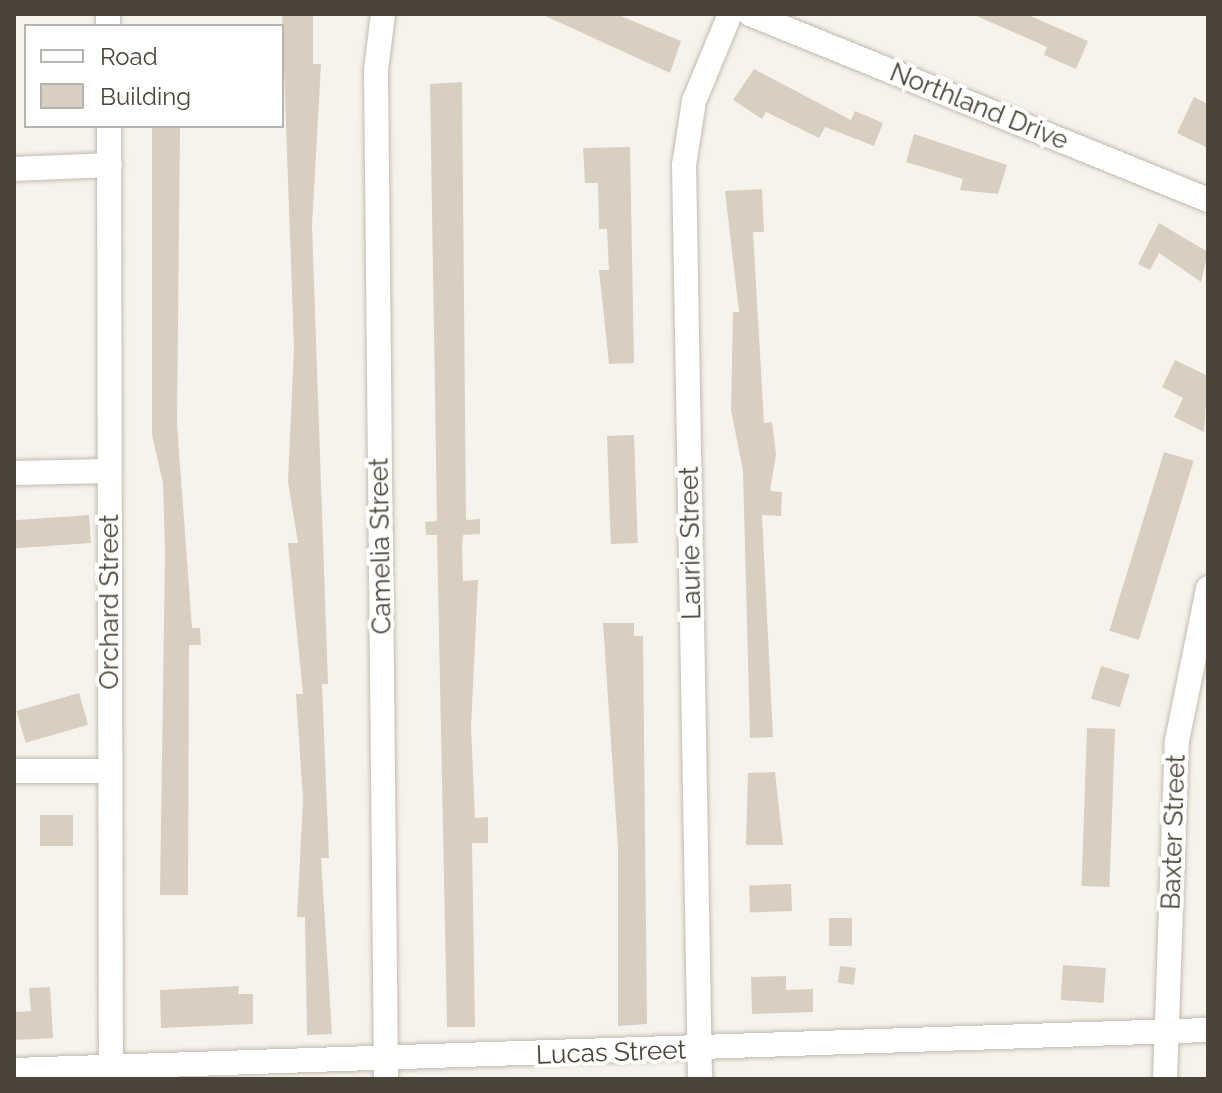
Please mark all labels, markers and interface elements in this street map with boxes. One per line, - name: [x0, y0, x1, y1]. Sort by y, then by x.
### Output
- legend: [24, 24, 284, 128]
- text: Road: [100, 42, 158, 71]
- street label: Northland Drive: [885, 57, 1073, 157]
- text: Building: [100, 82, 191, 111]
- street label: Camelia Street: [364, 457, 398, 635]
- street label: Laurie Street: [674, 466, 708, 620]
- street label: Orchard Street: [94, 514, 126, 690]
- street label: Baxter Street: [1156, 753, 1192, 911]
- street label: Lucas Street: [535, 1035, 687, 1071]

